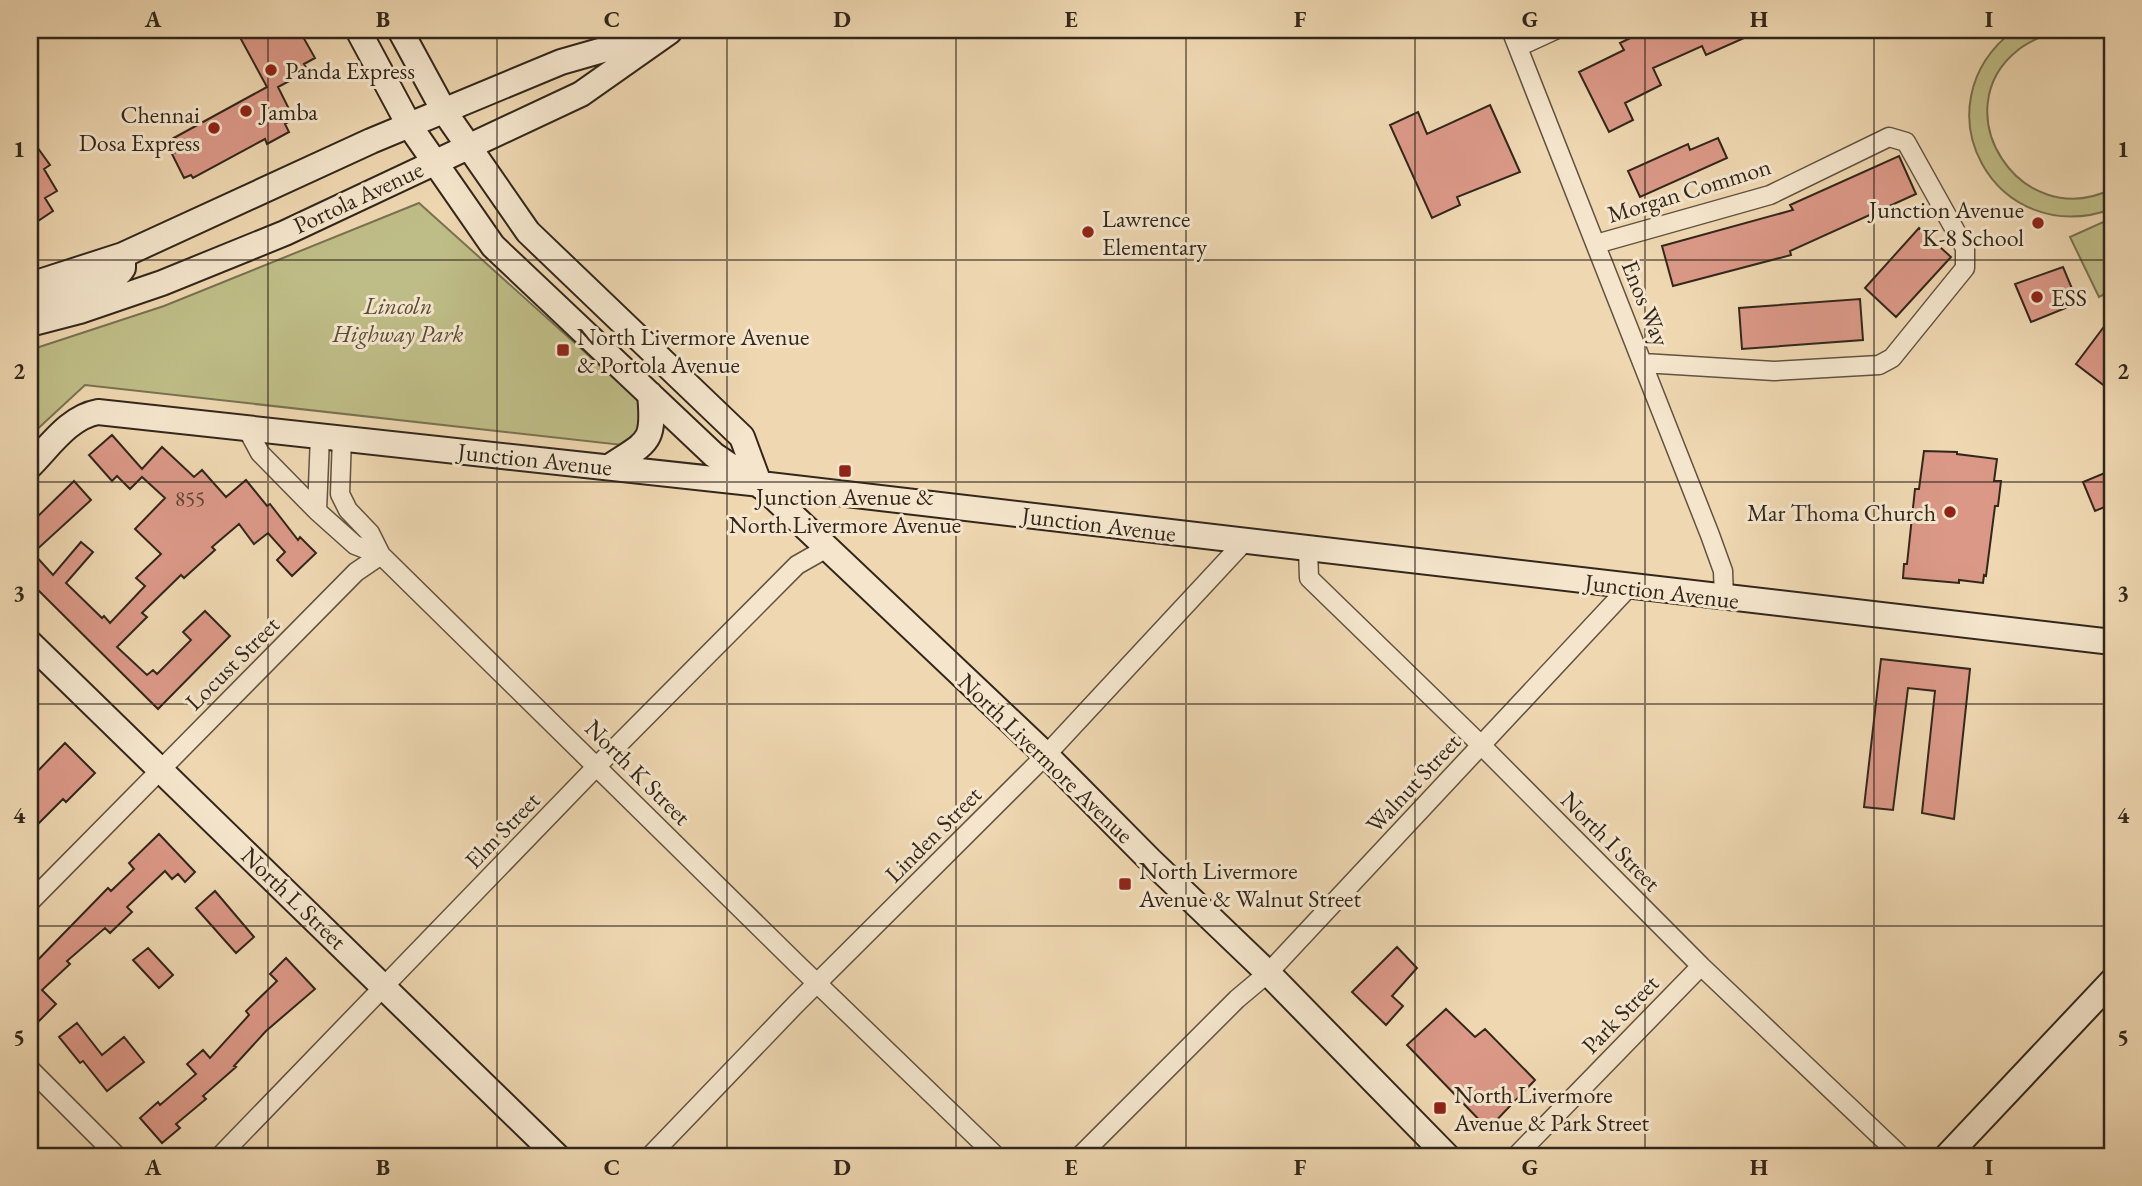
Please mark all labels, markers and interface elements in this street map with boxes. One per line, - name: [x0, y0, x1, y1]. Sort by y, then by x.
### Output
- text: A: [144, 4, 162, 34]
- text: B: [376, 4, 390, 34]
- text: C: [604, 4, 620, 34]
- text: D: [833, 4, 851, 34]
- text: E: [1064, 4, 1078, 34]
- text: F: [1294, 4, 1307, 34]
- text: G: [1522, 4, 1538, 34]
- text: H: [1750, 4, 1768, 34]
- text: I: [1985, 4, 1993, 34]
- place label: Panda Express: [285, 55, 415, 86]
- marker: Panda Express: [263, 62, 279, 78]
- place label: Jamba: [258, 96, 318, 127]
- place label: Chennai Dosa Express: [79, 99, 200, 158]
- marker: Jamba: [238, 103, 254, 119]
- marker: Chennai Dosa Express: [206, 120, 222, 136]
- text: 1: [13, 134, 25, 164]
- text: 1: [2117, 134, 2129, 164]
- street label: Morgan Common: [1603, 150, 1775, 230]
- street label: Portola Avenue: [288, 153, 428, 241]
- place label: Junction Avenue K-8 School: [1867, 194, 2024, 253]
- place label: Lawrence Elementary: [1102, 203, 1207, 262]
- marker: Junction Avenue K-8 School: [2030, 215, 2046, 231]
- marker: Lawrence Elementary: [1080, 224, 1096, 240]
- street label: Enos Way: [1615, 255, 1677, 351]
- place label: ESS: [2051, 282, 2087, 313]
- marker: ESS: [2029, 289, 2045, 305]
- park label: Lincoln Highway Park: [332, 290, 463, 349]
- place label: North Livermore Avenue & Portola Avenue: [577, 321, 809, 380]
- marker: North Livermore Avenue & Portola Avenue: [555, 342, 571, 358]
- text: 2: [13, 356, 25, 386]
- text: 2: [2117, 356, 2129, 386]
- street label: Junction Avenue: [454, 435, 614, 483]
- marker: Junction Avenue & North Livermore Avenue: [837, 463, 853, 479]
- place label: Junction Avenue & North Livermore Avenue: [729, 481, 961, 540]
- house number: 855: [175, 485, 205, 512]
- place label: Mar Thoma Church: [1747, 497, 1936, 528]
- street label: Junction Avenue: [1018, 499, 1178, 549]
- marker: Mar Thoma Church: [1942, 504, 1958, 520]
- street label: Junction Avenue: [1581, 566, 1741, 616]
- text: 3: [13, 578, 25, 608]
- text: 3: [2117, 578, 2129, 608]
- street label: Locust Street: [178, 609, 286, 717]
- street label: North Livermore Avenue: [952, 666, 1140, 850]
- street label: North K Street: [578, 712, 698, 832]
- street label: Walnut Street: [1359, 726, 1467, 839]
- street label: Linden Street: [878, 779, 988, 889]
- street label: North I Street: [1554, 784, 1668, 898]
- street label: Elm Street: [458, 785, 547, 875]
- text: 4: [13, 800, 26, 830]
- text: 4: [2117, 800, 2130, 830]
- street label: North L Street: [235, 840, 354, 956]
- place label: North Livermore Avenue & Walnut Street: [1138, 855, 1361, 914]
- marker: North Livermore Avenue & Walnut Street: [1117, 876, 1133, 892]
- street label: Park Street: [1575, 968, 1666, 1060]
- text: 5: [13, 1022, 25, 1052]
- text: 5: [2117, 1022, 2129, 1052]
- place label: North Livermore Avenue & Park Street: [1453, 1079, 1650, 1138]
- marker: North Livermore Avenue & Park Street: [1432, 1100, 1448, 1116]
- text: A: [144, 1152, 162, 1182]
- text: B: [376, 1152, 390, 1182]
- text: C: [604, 1152, 620, 1182]
- text: D: [833, 1152, 851, 1182]
- text: E: [1064, 1152, 1078, 1182]
- text: F: [1294, 1152, 1307, 1182]
- text: G: [1522, 1152, 1538, 1182]
- text: H: [1750, 1152, 1768, 1182]
- text: I: [1985, 1152, 1993, 1182]

